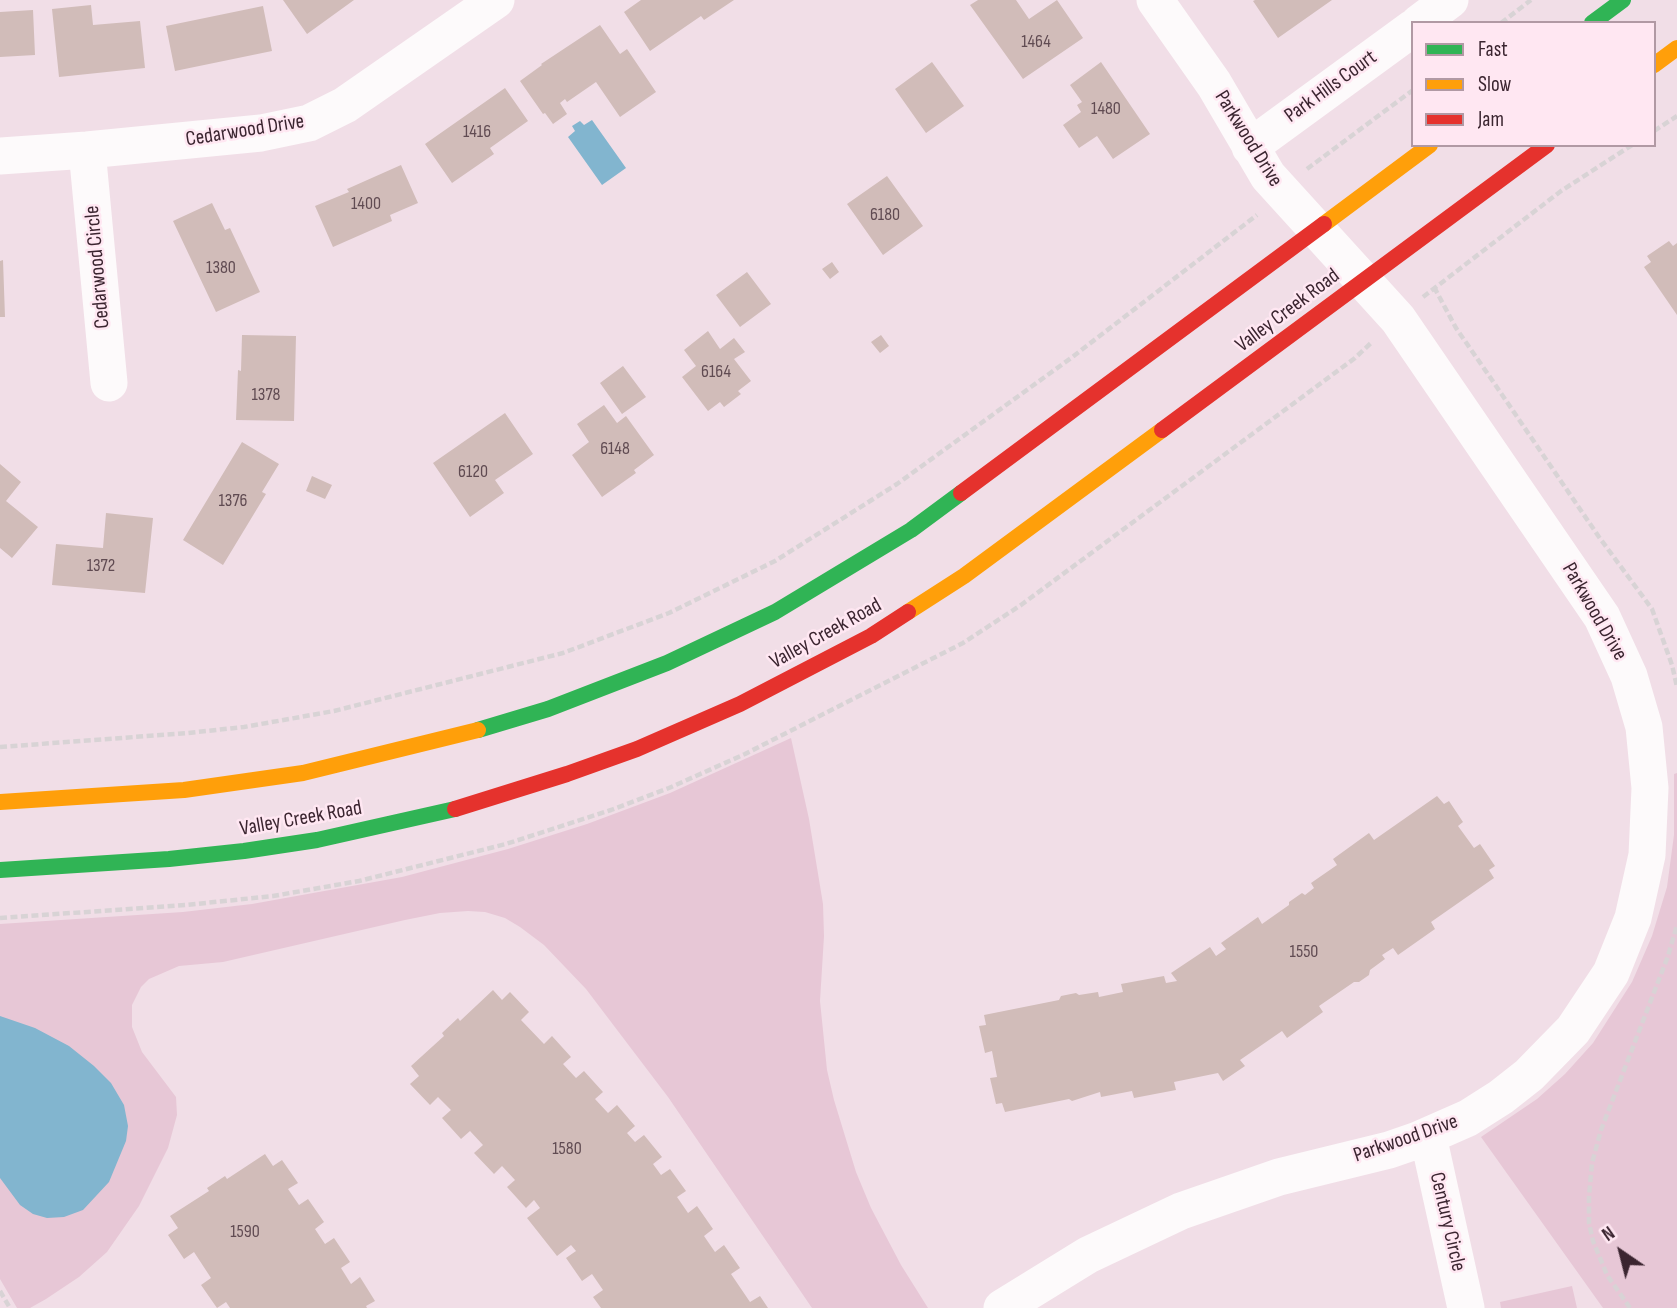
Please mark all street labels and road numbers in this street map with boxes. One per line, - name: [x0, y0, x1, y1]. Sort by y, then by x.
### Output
- street label: Park Hills Court: [1280, 45, 1382, 129]
- street label: Parkwood Drive: [1209, 86, 1287, 192]
- street label: Cedarwood Drive: [184, 109, 306, 153]
- street label: Cedarwood Circle: [80, 204, 116, 330]
- street label: Valley Creek Road: [1231, 264, 1345, 358]
- street label: Parkwood Drive: [1556, 559, 1632, 665]
- street label: Valley Creek Road: [766, 593, 886, 675]
- street label: Valley Creek Road: [238, 796, 364, 842]
- street label: Parkwood Drive: [1351, 1109, 1461, 1169]
- street label: Century Circle: [1423, 1170, 1471, 1274]

